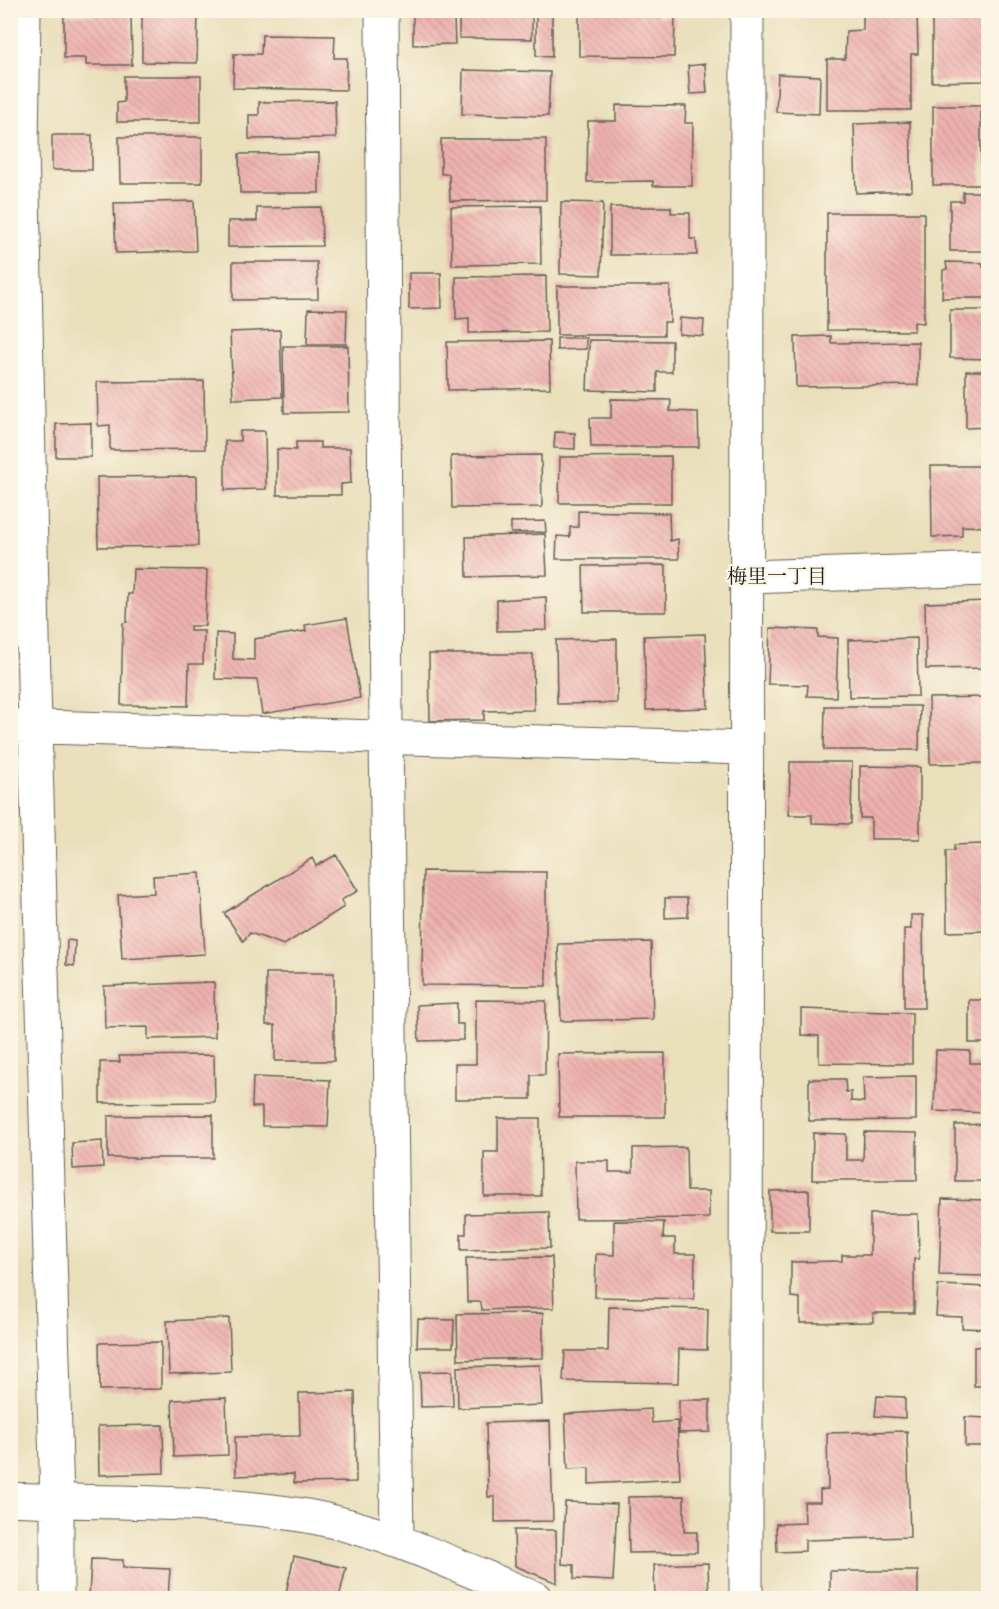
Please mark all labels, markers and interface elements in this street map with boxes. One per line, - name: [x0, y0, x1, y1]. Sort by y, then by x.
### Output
- district label: 梅里一丁目: [727, 564, 827, 589]

